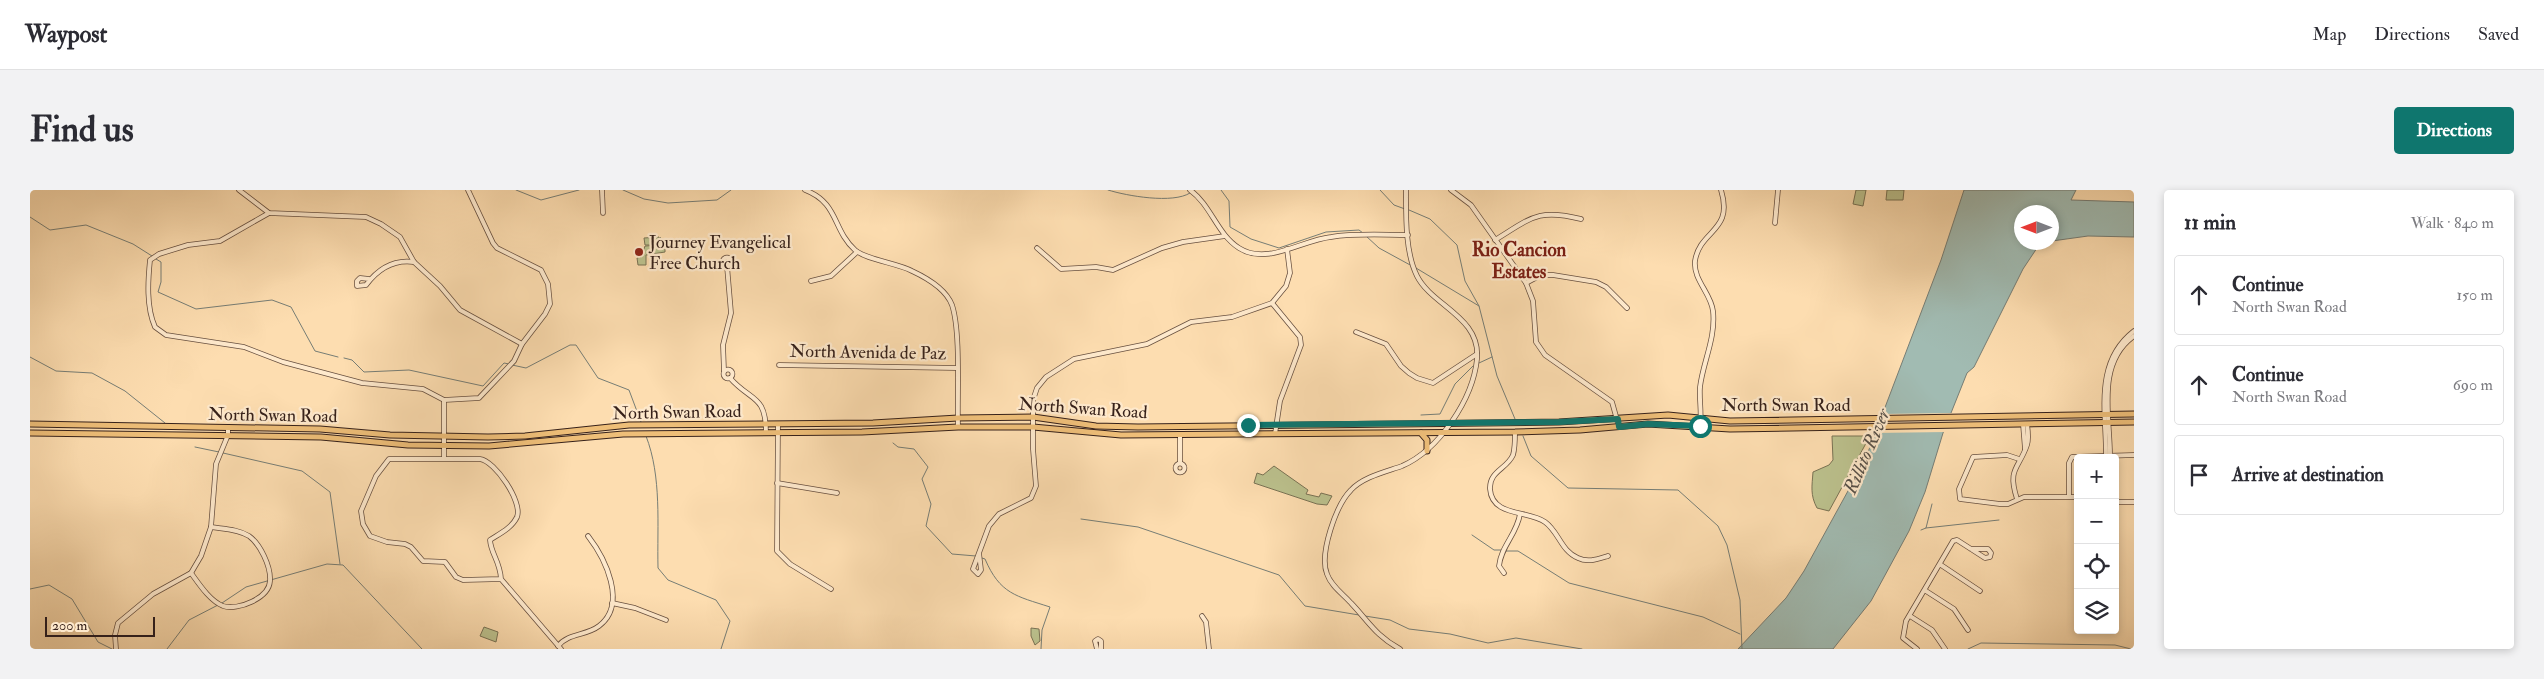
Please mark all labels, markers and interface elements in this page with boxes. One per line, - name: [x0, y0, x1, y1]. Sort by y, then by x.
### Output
- text: Waypost: [25, 19, 107, 50]
- text: Map: [2313, 23, 2346, 46]
- text: Directions: [2374, 23, 2450, 46]
- text: Saved: [2478, 23, 2519, 46]
- button: Directions: [2394, 107, 2514, 154]
- text: Find us: [30, 108, 134, 152]
- north arrow: [2014, 205, 2059, 250]
- text: 11 min: [2184, 209, 2236, 236]
- text: Walk · 840 m: [2411, 213, 2494, 233]
- place label: Journey Evangelical Free Church: [648, 231, 791, 275]
- district label: Rio Cancion Estates: [1472, 238, 1567, 284]
- marker: Journey Evangelical Free Church: [633, 246, 645, 258]
- text: Continue: [2232, 273, 2303, 297]
- icon: ahead: [2185, 281, 2213, 309]
- text: 150 m: [2456, 285, 2493, 305]
- text: North Swan Road: [2232, 297, 2347, 317]
- street label: North Avenida de Paz: [789, 340, 947, 365]
- text: Continue: [2232, 363, 2303, 387]
- icon: ahead: [2185, 371, 2213, 399]
- text: 690 m: [2453, 375, 2493, 395]
- text: North Swan Road: [2232, 387, 2347, 407]
- street label: North Swan Road: [1018, 393, 1148, 424]
- street label: North Swan Road: [1721, 394, 1851, 417]
- street label: North Swan Road: [612, 400, 742, 425]
- street label: North Swan Road: [208, 403, 338, 428]
- water label: Rillito River: [1838, 404, 1896, 499]
- route end: [1237, 414, 1260, 437]
- route start: [1689, 415, 1712, 438]
- map controls: [2074, 454, 2119, 634]
- button: +: [2074, 454, 2119, 499]
- icon: arrive: [2185, 461, 2213, 489]
- text: Arrive at destination: [2232, 463, 2384, 487]
- button: −: [2074, 499, 2119, 544]
- button: locate: [2074, 544, 2119, 589]
- button: layers: [2074, 589, 2119, 634]
- scale bar: [45, 614, 155, 637]
- text: 200 m: [52, 617, 87, 634]

